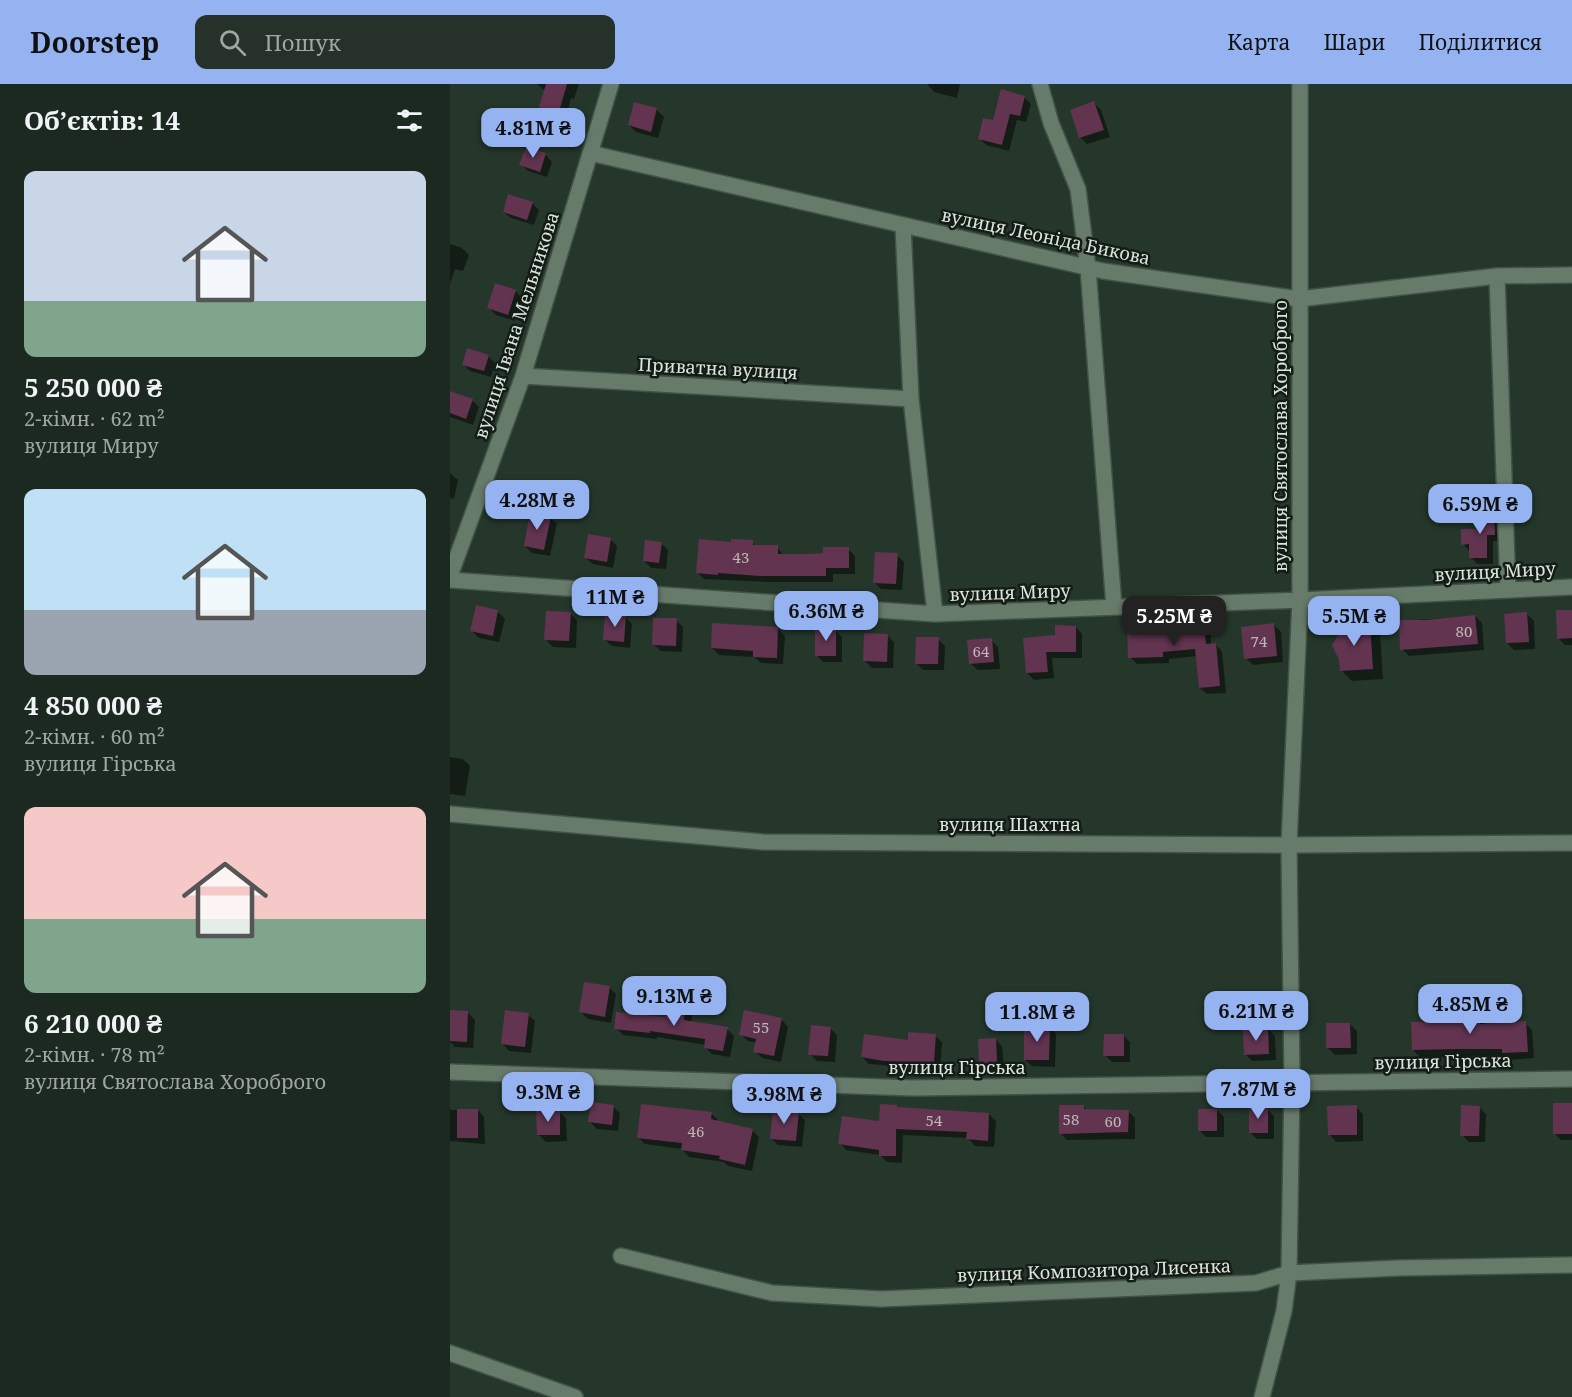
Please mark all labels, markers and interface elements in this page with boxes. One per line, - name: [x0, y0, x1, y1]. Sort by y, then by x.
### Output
- search box: [195, 15, 615, 69]
- text: Doorstep: [30, 23, 159, 61]
- icon: search: [216, 26, 249, 59]
- text: Пошук: [264, 27, 341, 57]
- text: Карта: [1227, 28, 1290, 56]
- text: Шари: [1323, 28, 1385, 56]
- text: Поділитися: [1418, 28, 1542, 56]
- text: Об’єктів: 14: [24, 102, 180, 138]
- icon: filters: [393, 104, 426, 137]
- pin: 4.81M ₴: [478, 108, 588, 159]
- text: 4.81M ₴: [495, 114, 571, 141]
- street label: вулиця Леоніда Бикова: [940, 202, 1152, 270]
- street label: вулиця Івана Мельникова: [468, 209, 564, 441]
- icon: home: [171, 210, 279, 318]
- street label: вулиця Святослава Хороброго: [1268, 300, 1292, 572]
- street label: Приватна вулиця: [637, 352, 799, 384]
- text: 5 250 000 ₴: [24, 369, 162, 405]
- text: 2-кімн. · 62 m²: [24, 405, 165, 432]
- text: вулиця Миру: [24, 432, 159, 459]
- pin: 4.28M ₴: [482, 480, 592, 531]
- pin: 6.59M ₴: [1425, 484, 1535, 535]
- text: 4.28M ₴: [499, 486, 575, 513]
- text: 6.59M ₴: [1442, 490, 1518, 517]
- icon: home: [171, 528, 279, 636]
- house number: 43: [733, 547, 749, 567]
- street label: вулиця Миру: [1434, 556, 1557, 586]
- pin: 11M ₴: [573, 577, 657, 628]
- street label: вулиця Миру: [949, 578, 1072, 606]
- text: 11M ₴: [586, 583, 644, 610]
- pin: 6.36M ₴: [771, 591, 881, 642]
- pin: 5.25M ₴: [1119, 596, 1229, 647]
- pin: 5.5M ₴: [1305, 596, 1403, 647]
- text: 6.36M ₴: [788, 597, 864, 624]
- text: 5.25M ₴: [1136, 602, 1212, 629]
- text: 5.5M ₴: [1322, 602, 1386, 629]
- house number: 80: [1456, 621, 1472, 641]
- house number: 74: [1251, 631, 1268, 651]
- house number: 64: [973, 641, 990, 661]
- text: 4 850 000 ₴: [24, 687, 162, 723]
- text: 2-кімн. · 60 m²: [24, 723, 165, 750]
- text: вулиця Гірська: [24, 750, 177, 777]
- street label: вулиця Шахтна: [939, 812, 1081, 836]
- icon: home: [171, 846, 279, 954]
- pin: 9.13M ₴: [619, 976, 729, 1027]
- text: 9.13M ₴: [636, 982, 712, 1009]
- pin: 4.85M ₴: [1415, 984, 1525, 1035]
- text: 4.85M ₴: [1432, 990, 1508, 1017]
- pin: 6.21M ₴: [1201, 991, 1311, 1042]
- pin: 11.8M ₴: [982, 992, 1092, 1043]
- text: 6.21M ₴: [1218, 997, 1294, 1024]
- text: 11.8M ₴: [999, 998, 1075, 1025]
- text: 6 210 000 ₴: [24, 1005, 162, 1041]
- house number: 55: [753, 1017, 769, 1037]
- text: 2-кімн. · 78 m²: [24, 1041, 165, 1068]
- street label: вулиця Гірська: [1374, 1048, 1512, 1074]
- street label: вулиця Гірська: [888, 1055, 1026, 1079]
- text: вулиця Святослава Хороброго: [24, 1068, 326, 1095]
- pin: 7.87M ₴: [1203, 1069, 1313, 1120]
- pin: 9.3M ₴: [499, 1072, 597, 1123]
- pin: 3.98M ₴: [729, 1074, 839, 1125]
- text: 7.87M ₴: [1220, 1075, 1296, 1102]
- text: 9.3M ₴: [516, 1078, 580, 1105]
- text: 3.98M ₴: [746, 1080, 822, 1107]
- house number: 58: [1063, 1109, 1079, 1129]
- house number: 54: [926, 1110, 943, 1130]
- house number: 60: [1105, 1111, 1121, 1131]
- house number: 46: [688, 1121, 704, 1141]
- street label: вулиця Композитора Лисенка: [957, 1253, 1231, 1287]

